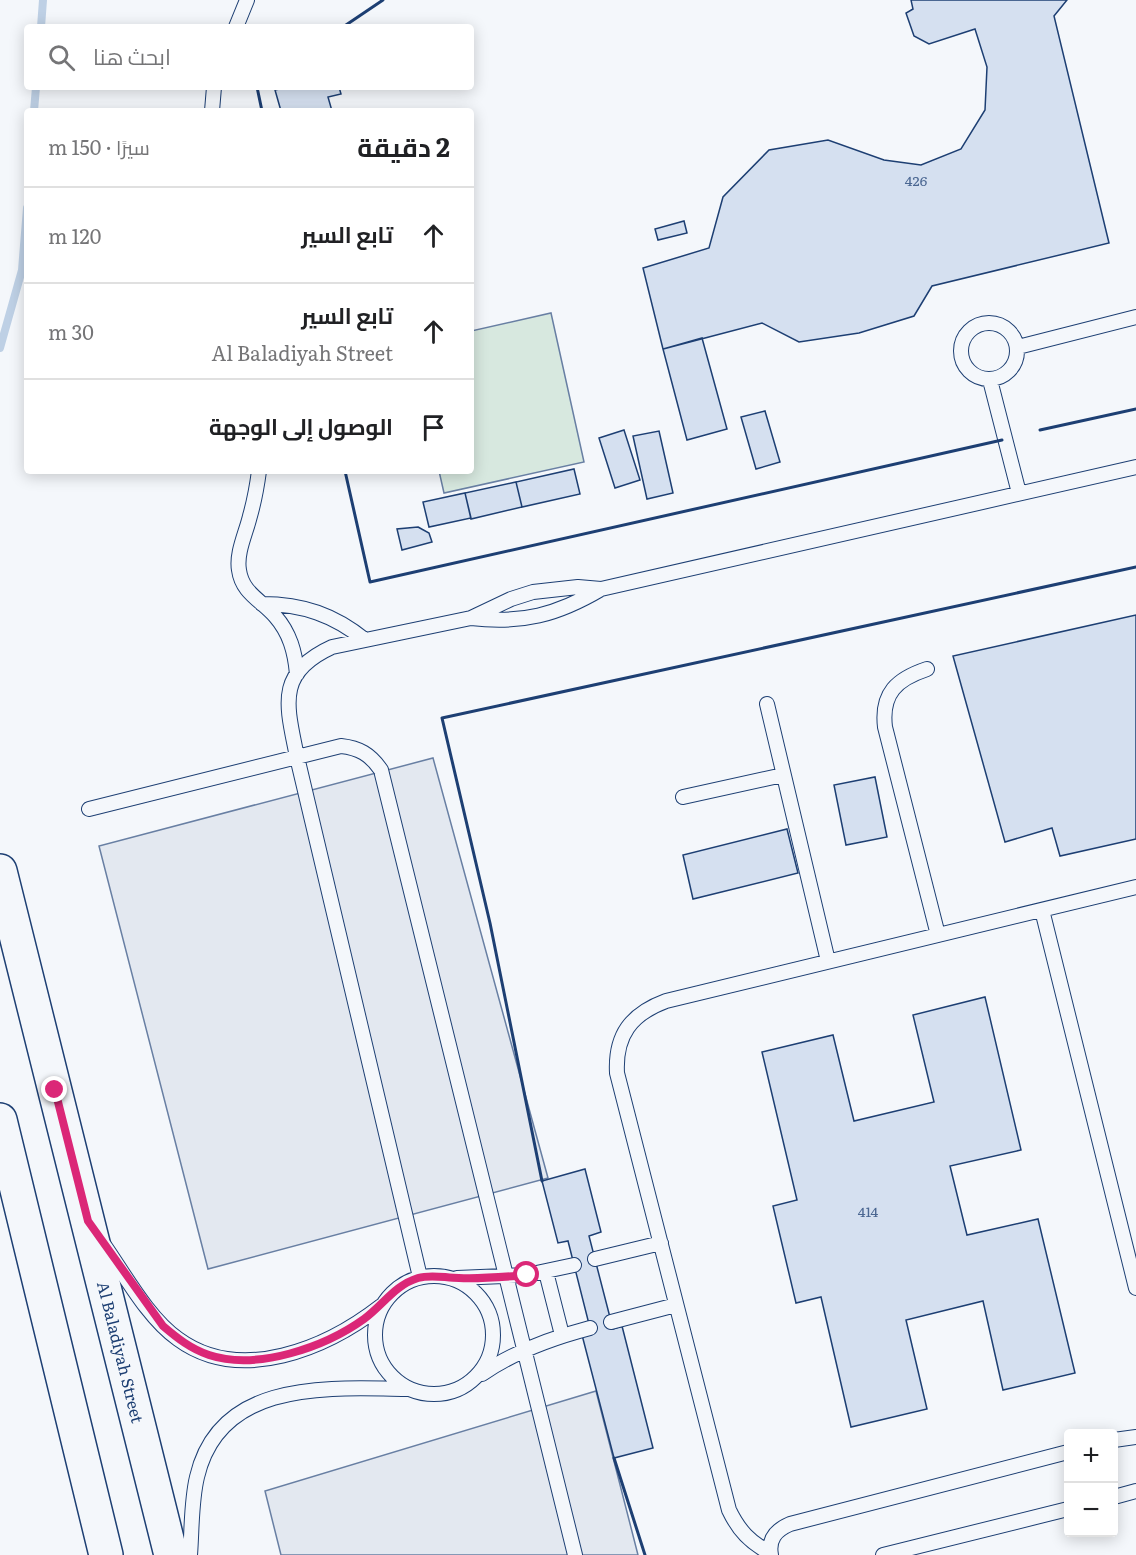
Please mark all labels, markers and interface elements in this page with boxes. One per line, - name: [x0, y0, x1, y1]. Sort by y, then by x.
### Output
- search box: [24, 24, 474, 90]
- text: ابحث هنا: [93, 39, 171, 72]
- icon: search: [45, 41, 78, 74]
- text: 2 دقيقة: [357, 126, 450, 165]
- text: سيرًا · 150 m: [48, 131, 150, 161]
- house number: 426: [905, 170, 928, 190]
- text: تابع السير: [301, 217, 393, 250]
- icon: ahead: [417, 219, 450, 252]
- text: 120 m: [48, 220, 101, 250]
- text: تابع السير: [301, 298, 393, 331]
- icon: ahead: [417, 315, 450, 348]
- text: 30 m: [48, 316, 94, 346]
- text: Al Baladiyah Street: [212, 337, 393, 367]
- text: الوصول إلى الوجهة: [209, 409, 393, 442]
- icon: arrive: [417, 411, 450, 444]
- route end: [41, 1076, 67, 1102]
- house number: 414: [858, 1201, 879, 1221]
- route start: [513, 1261, 539, 1287]
- street label: Al Baladiyah Street: [92, 1279, 151, 1426]
- map controls: [1064, 1429, 1118, 1537]
- button: +: [1064, 1429, 1118, 1483]
- button: −: [1064, 1483, 1118, 1537]

